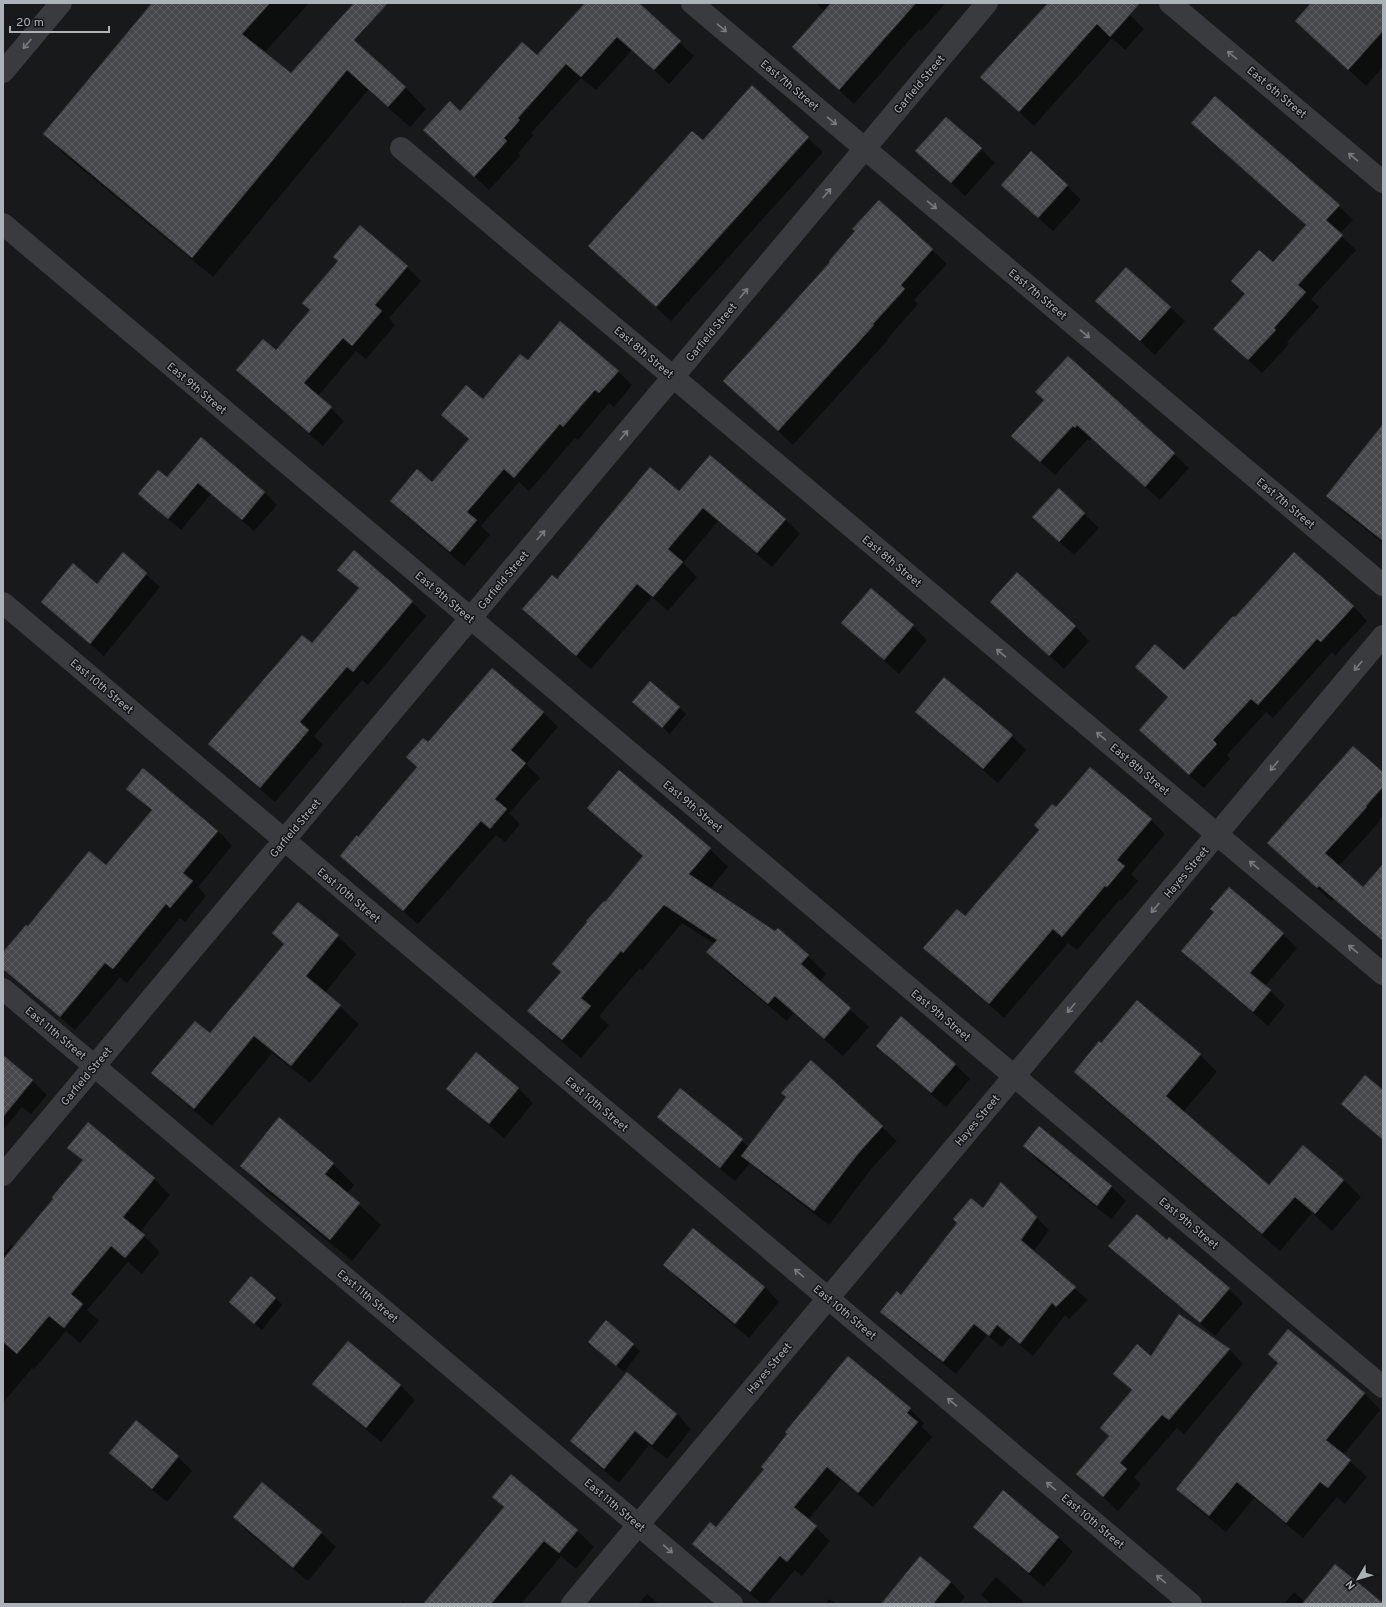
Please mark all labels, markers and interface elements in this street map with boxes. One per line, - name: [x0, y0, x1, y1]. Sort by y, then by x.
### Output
- scale bar: [10, 8, 109, 34]
- text: 20 m: [16, 15, 44, 31]
- one-way arrow: [717, 24, 728, 33]
- one-way arrow: [23, 38, 32, 49]
- one-way arrow: [1227, 51, 1238, 60]
- street label: Garfield Street: [891, 52, 948, 117]
- street label: East 7th Street: [757, 57, 821, 114]
- street label: East 6th Street: [1244, 64, 1309, 122]
- one-way arrow: [827, 116, 838, 125]
- one-way arrow: [1348, 152, 1359, 161]
- one-way arrow: [823, 188, 832, 199]
- one-way arrow: [926, 200, 937, 209]
- street label: East 7th Street: [1005, 266, 1069, 323]
- one-way arrow: [739, 287, 748, 298]
- street label: Garfield Street: [683, 300, 740, 365]
- street label: East 8th Street: [611, 324, 676, 382]
- one-way arrow: [1079, 329, 1090, 338]
- street label: East 9th Street: [164, 360, 229, 418]
- one-way arrow: [620, 430, 629, 441]
- street label: East 7th Street: [1253, 475, 1317, 532]
- one-way arrow: [536, 530, 545, 540]
- street label: East 8th Street: [859, 533, 924, 591]
- street label: Garfield Street: [475, 548, 532, 613]
- street label: East 9th Street: [412, 569, 477, 627]
- one-way arrow: [996, 648, 1007, 657]
- street label: East 10th Street: [67, 656, 136, 717]
- one-way arrow: [1353, 661, 1362, 671]
- one-way arrow: [1095, 732, 1106, 741]
- street label: East 8th Street: [1107, 741, 1172, 799]
- one-way arrow: [1270, 760, 1279, 771]
- street label: East 9th Street: [660, 778, 725, 836]
- street label: Garfield Street: [267, 796, 324, 861]
- street label: Hayes Street: [1161, 844, 1212, 901]
- one-way arrow: [1248, 861, 1259, 870]
- street label: East 10th Street: [314, 865, 383, 926]
- one-way arrow: [1150, 903, 1159, 914]
- one-way arrow: [1348, 944, 1359, 953]
- street label: East 9th Street: [908, 987, 973, 1045]
- one-way arrow: [1067, 1002, 1076, 1013]
- street label: East 11th Street: [22, 1004, 89, 1063]
- street label: Garfield Street: [58, 1044, 115, 1109]
- street label: East 10th Street: [562, 1074, 631, 1135]
- street label: Hayes Street: [952, 1092, 1003, 1149]
- street label: East 9th Street: [1156, 1195, 1221, 1253]
- street label: East 11th Street: [334, 1267, 401, 1326]
- one-way arrow: [794, 1269, 804, 1278]
- street label: East 10th Street: [810, 1282, 879, 1343]
- street label: Hayes Street: [744, 1340, 795, 1397]
- one-way arrow: [947, 1398, 957, 1407]
- street label: East 11th Street: [581, 1476, 648, 1535]
- one-way arrow: [1046, 1482, 1057, 1491]
- street label: East 10th Street: [1058, 1491, 1127, 1552]
- one-way arrow: [663, 1545, 673, 1554]
- north arrow: [1338, 1559, 1378, 1599]
- one-way arrow: [1156, 1574, 1167, 1583]
- text: N: [1343, 1577, 1359, 1592]

